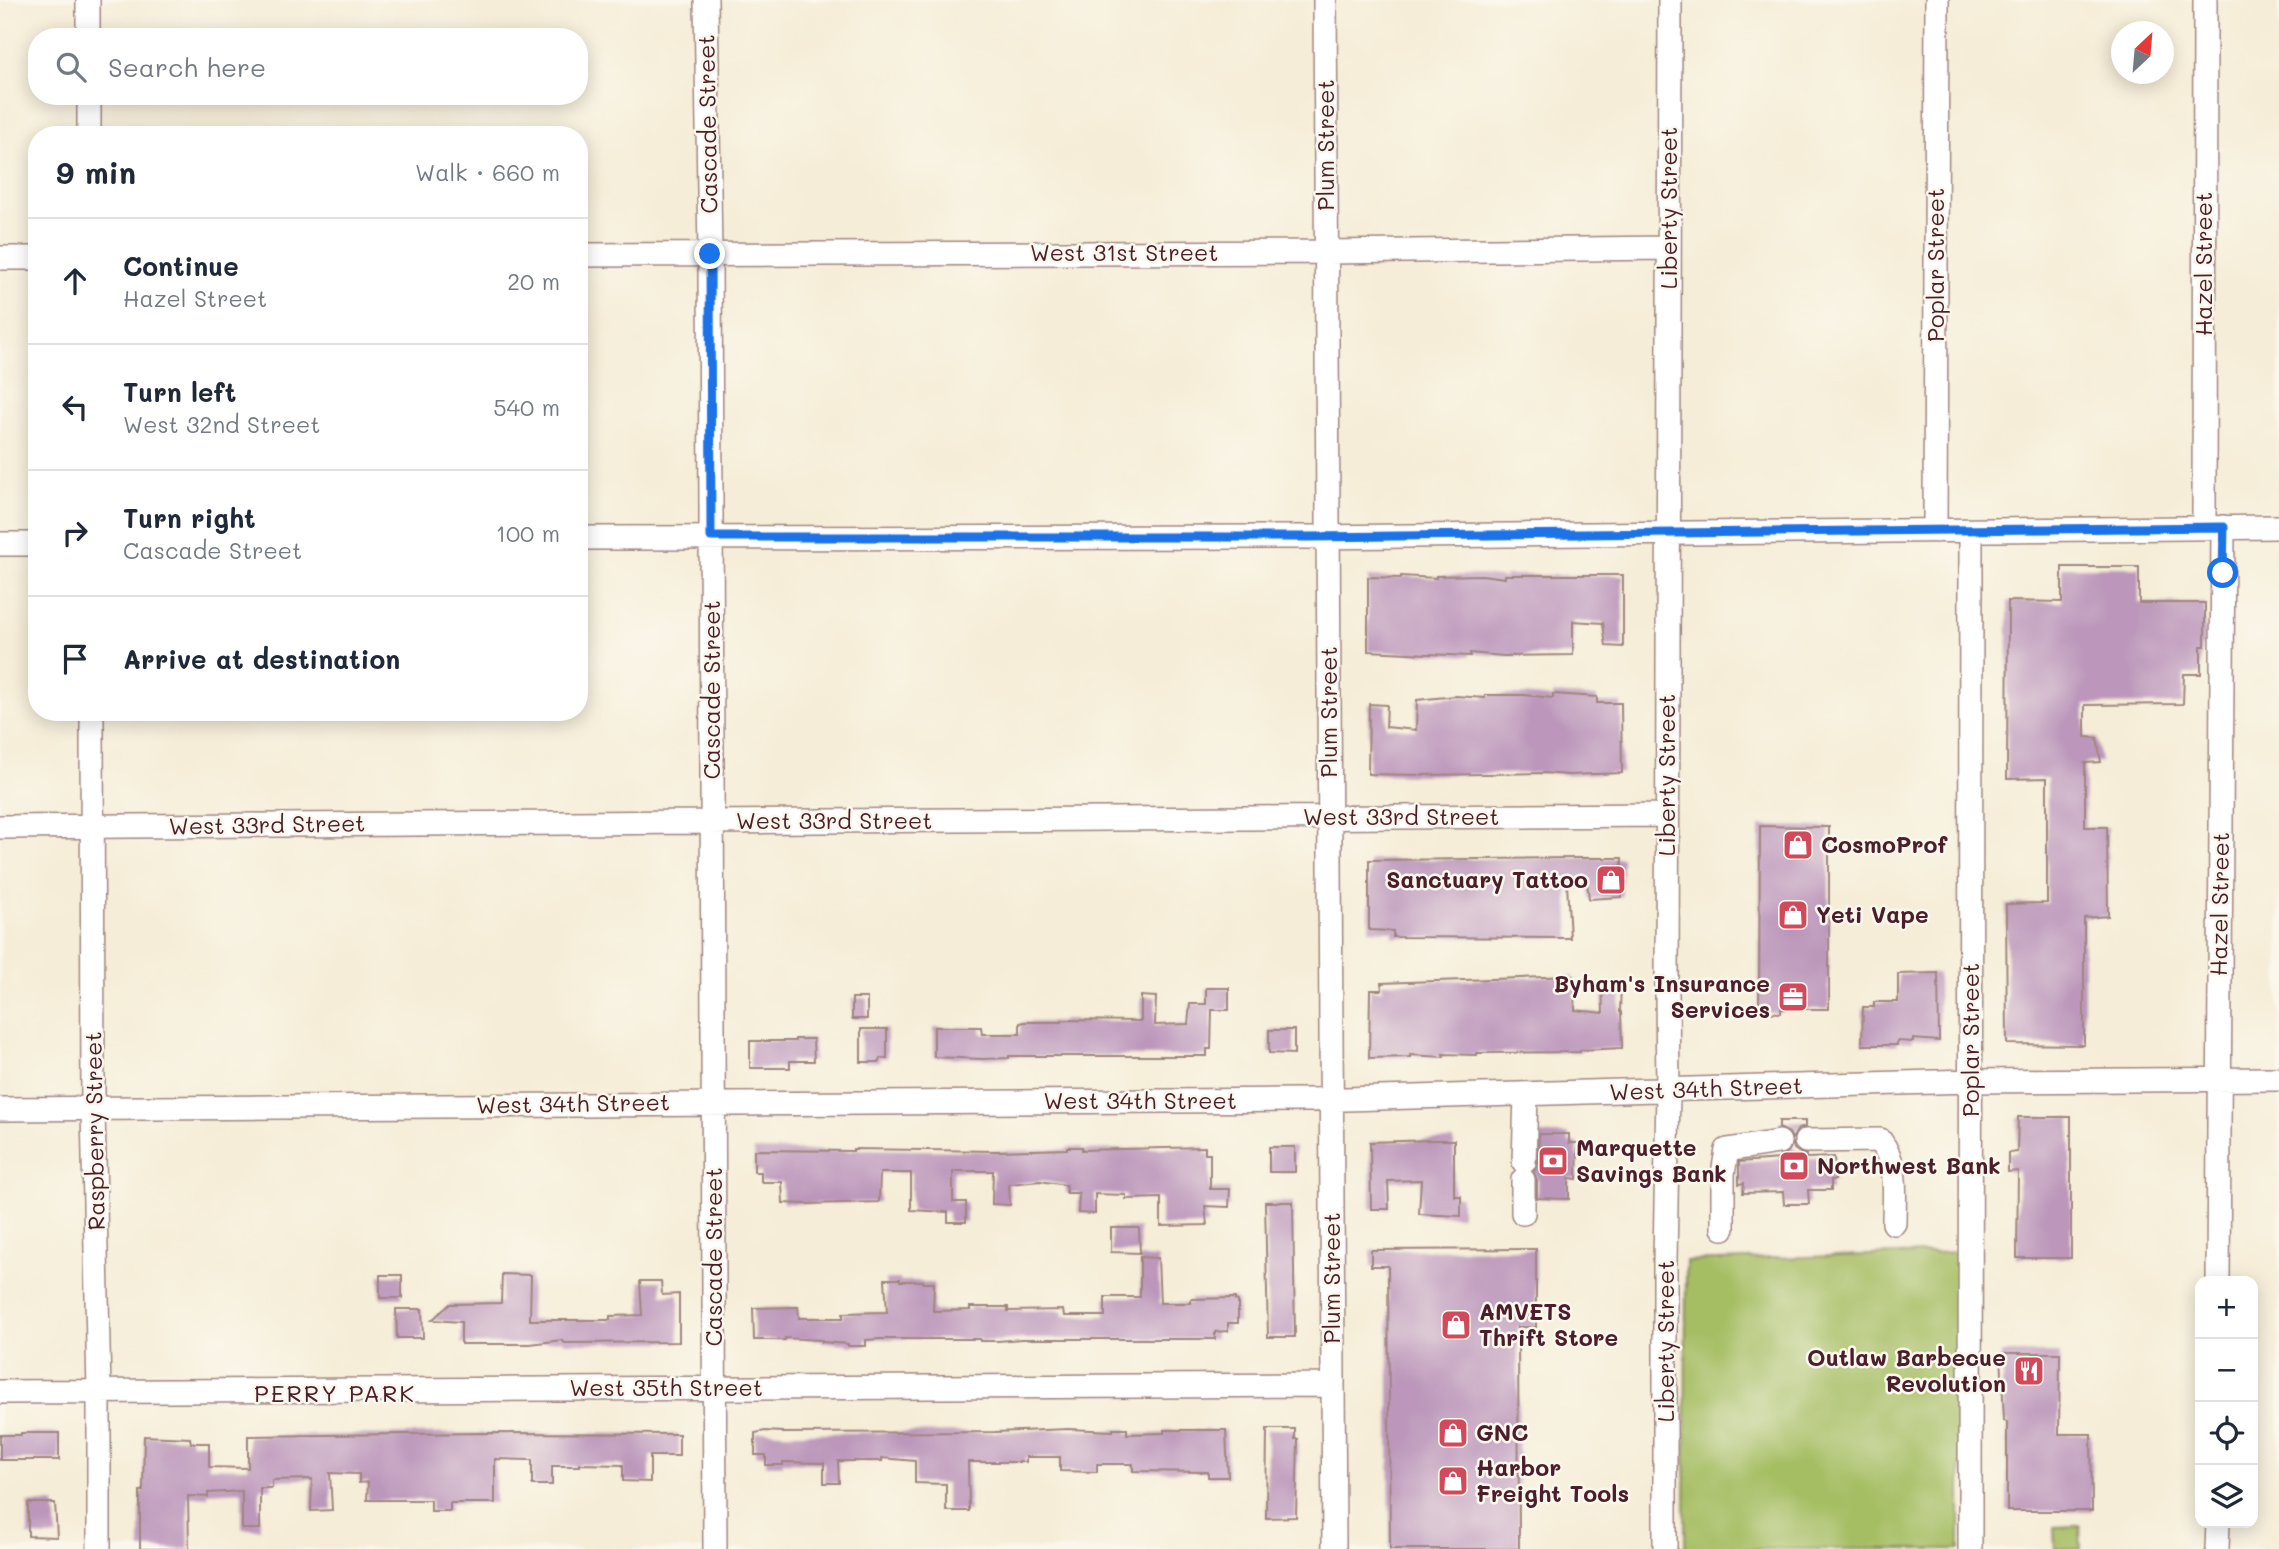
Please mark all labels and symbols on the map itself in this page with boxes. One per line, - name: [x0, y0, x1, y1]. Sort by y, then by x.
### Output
- north arrow: [2111, 21, 2174, 84]
- street label: Cascade Street: [690, 34, 724, 214]
- street label: Plum Street: [1310, 79, 1340, 211]
- street label: Liberty Street: [1653, 127, 1683, 289]
- street label: Poplar Street: [1920, 188, 1950, 342]
- street label: Hazel Street: [2188, 192, 2218, 336]
- street label: West 31st Street: [1030, 237, 1218, 267]
- route end: [694, 238, 725, 269]
- route start: [2207, 557, 2238, 588]
- street label: Cascade Street: [696, 600, 726, 780]
- street label: Plum Street: [1313, 646, 1343, 778]
- street label: Liberty Street: [1651, 694, 1681, 856]
- street label: West 33rd Street: [1303, 801, 1499, 831]
- street label: West 33rd Street: [736, 805, 932, 835]
- street label: West 33rd Street: [168, 807, 366, 841]
- shop icon: CosmoProf: [1781, 828, 1815, 862]
- place label: CosmoProf: [1821, 829, 1948, 859]
- street label: Hazel Street: [2203, 832, 2235, 976]
- shop icon: Sanctuary Tattoo: [1594, 863, 1628, 897]
- place label: Sanctuary Tattoo: [1386, 864, 1588, 894]
- shop icon: Yeti Vape: [1776, 898, 1810, 932]
- place label: Yeti Vape: [1816, 899, 1929, 929]
- street label: Poplar Street: [1955, 963, 1985, 1117]
- place label: Byham's Insurance Services: [1554, 968, 1770, 1024]
- office icon: Byham's Insurance Services: [1776, 980, 1810, 1014]
- street label: Raspberry Street: [77, 1031, 111, 1231]
- street label: West 34th Street: [1609, 1070, 1803, 1106]
- street label: West 34th Street: [1043, 1085, 1237, 1115]
- street label: West 34th Street: [476, 1086, 670, 1120]
- place label: Marquette Savings Bank: [1576, 1132, 1727, 1188]
- bank icon: Marquette Savings Bank: [1536, 1144, 1570, 1178]
- bank icon: Northwest Bank: [1777, 1149, 1811, 1183]
- place label: Northwest Bank: [1817, 1150, 2001, 1180]
- street label: Cascade Street: [698, 1167, 728, 1347]
- street label: Plum Street: [1316, 1212, 1346, 1344]
- street label: Liberty Street: [1650, 1260, 1680, 1422]
- place label: AMVETS Thrift Store: [1479, 1296, 1618, 1352]
- shop icon: AMVETS Thrift Store: [1439, 1308, 1473, 1342]
- place label: Outlaw Barbecue Revolution: [1807, 1342, 2006, 1398]
- restaurant icon: Outlaw Barbecue Revolution: [2012, 1354, 2046, 1388]
- street label: West 35th Street: [569, 1372, 763, 1402]
- district label: PERRY PARK: [254, 1377, 416, 1408]
- shop icon: GNC: [1436, 1416, 1470, 1450]
- place label: GNC: [1476, 1417, 1528, 1447]
- place label: Harbor Freight Tools: [1476, 1452, 1629, 1508]
- shop icon: Harbor Freight Tools: [1436, 1464, 1470, 1498]

